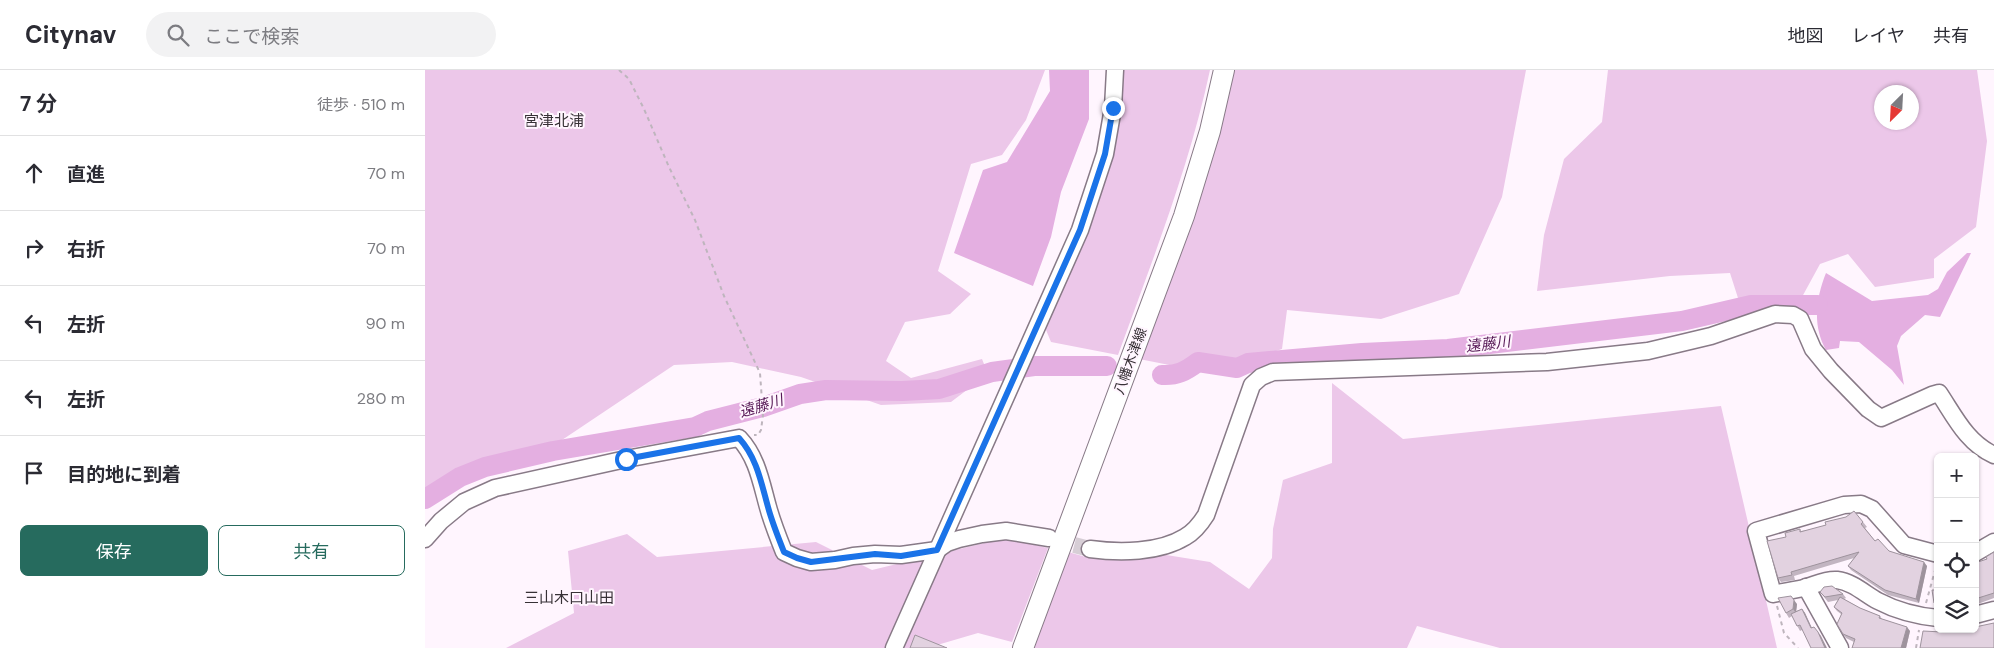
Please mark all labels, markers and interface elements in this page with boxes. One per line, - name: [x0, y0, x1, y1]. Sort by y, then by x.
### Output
- search box: [146, 12, 496, 57]
- text: Citynav: [25, 19, 116, 50]
- icon: search: [164, 21, 192, 49]
- text: ここで検索: [204, 24, 299, 49]
- text: 地図: [1788, 24, 1824, 48]
- text: レイヤ: [1852, 24, 1905, 48]
- text: 共有: [1933, 24, 1969, 48]
- north arrow: [1874, 85, 1919, 130]
- text: 7 分: [20, 90, 57, 118]
- text: 徒歩 · 510 m: [317, 94, 405, 115]
- route end: [1102, 97, 1125, 120]
- district label: 宮津北浦: [524, 111, 584, 131]
- icon: ahead: [20, 159, 48, 187]
- text: 直進: [67, 162, 105, 187]
- text: 70 m: [367, 163, 405, 184]
- icon: right: [20, 234, 48, 262]
- text: 右折: [67, 237, 105, 262]
- text: 70 m: [367, 238, 405, 259]
- icon: left: [20, 309, 48, 337]
- text: 左折: [67, 312, 105, 337]
- text: 90 m: [365, 313, 405, 334]
- street label: 八幡木津線: [1110, 325, 1150, 397]
- water label: 遠藤川: [1464, 331, 1514, 357]
- icon: left: [20, 384, 48, 412]
- text: 左折: [67, 387, 105, 412]
- text: 280 m: [357, 388, 405, 409]
- water label: 遠藤川: [737, 389, 787, 422]
- route start: [615, 448, 638, 471]
- map controls: [1934, 453, 1979, 633]
- button: +: [1934, 453, 1979, 498]
- icon: arrive: [20, 459, 48, 487]
- text: 目的地に到着: [67, 462, 181, 487]
- button: −: [1934, 498, 1979, 543]
- button: 保存: [20, 525, 208, 576]
- button: 共有: [218, 525, 405, 576]
- button: locate: [1934, 543, 1979, 588]
- district label: 三山木口山田: [524, 588, 614, 608]
- button: layers: [1934, 588, 1979, 633]

